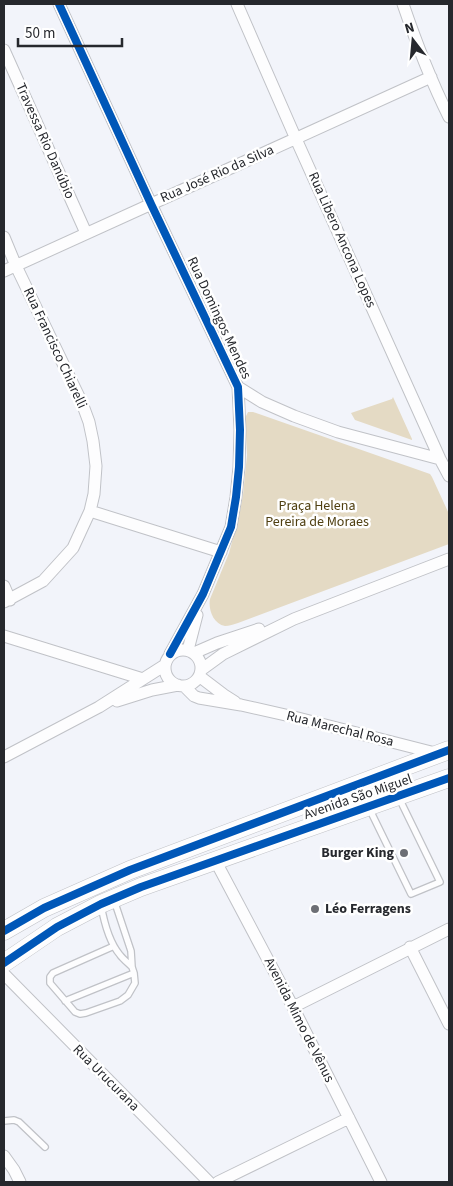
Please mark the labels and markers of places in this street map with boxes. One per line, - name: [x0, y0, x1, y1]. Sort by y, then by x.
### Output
- place label: Burger King: [321, 843, 395, 863]
- marker: Burger King: [398, 847, 410, 859]
- place label: Léo Ferragens: [325, 899, 411, 919]
- marker: Léo Ferragens: [309, 903, 321, 915]

